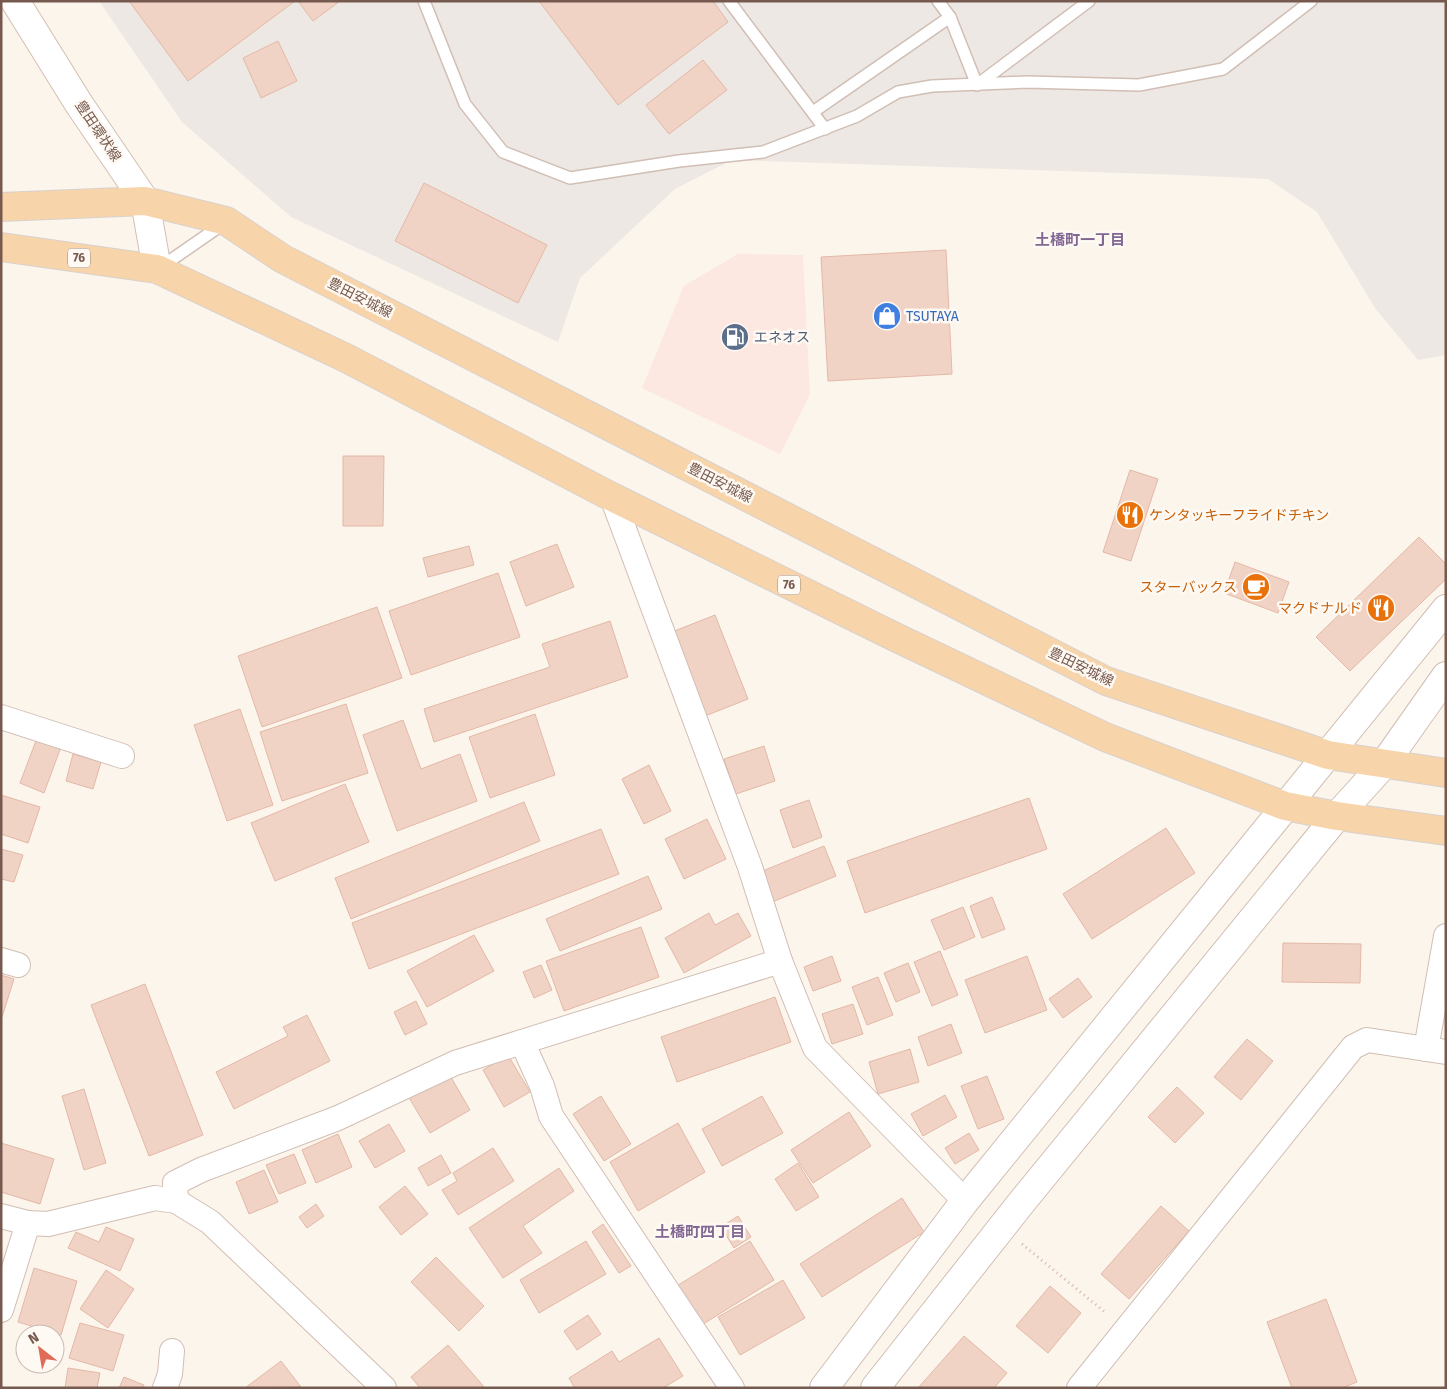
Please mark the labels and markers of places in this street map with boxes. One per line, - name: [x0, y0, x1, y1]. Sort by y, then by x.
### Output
- shop icon: TSUTAYA: [872, 301, 902, 331]
- place label: TSUTAYA: [906, 308, 959, 325]
- fuel station icon: エネオス: [720, 322, 750, 352]
- place label: エネオス: [754, 329, 810, 346]
- restaurant icon: ケンタッキーフライドチキン: [1115, 500, 1145, 530]
- place label: ケンタッキーフライドチキン: [1149, 507, 1329, 524]
- cafe icon: スターバックス: [1241, 572, 1271, 602]
- place label: スターバックス: [1140, 579, 1237, 596]
- restaurant icon: マクドナルド: [1366, 593, 1396, 623]
- place label: マクドナルド: [1278, 600, 1362, 617]

